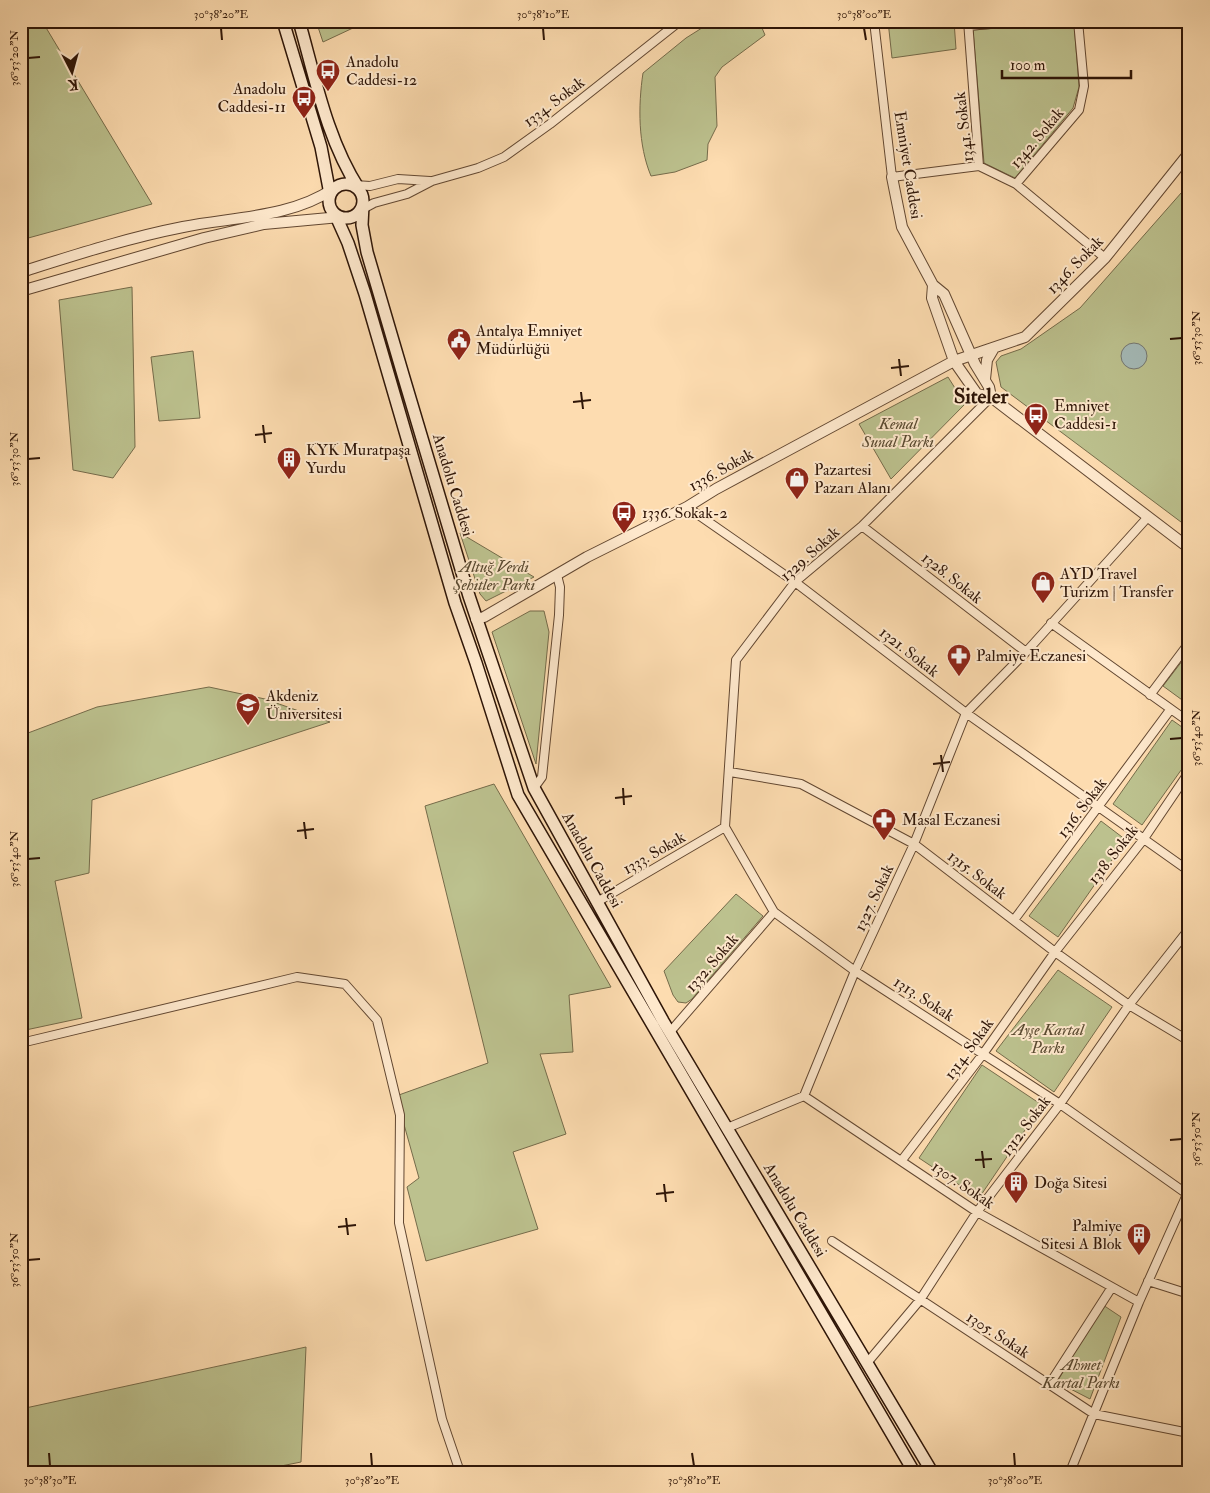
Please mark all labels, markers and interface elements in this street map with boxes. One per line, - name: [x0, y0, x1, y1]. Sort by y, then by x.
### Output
- text: 30°38'20"E: [194, 7, 249, 22]
- text: 30°38'10"E: [517, 7, 570, 22]
- text: 30°38'00"E: [837, 7, 892, 22]
- text: 36°53'20"N: [7, 30, 22, 86]
- north arrow: [48, 48, 98, 98]
- scale bar: [1002, 48, 1131, 80]
- place label: Anadolu Caddesi-12: [345, 52, 417, 90]
- text: 100 m: [1010, 56, 1046, 75]
- bus stop icon: Anadolu Caddesi-12: [315, 58, 341, 92]
- street label: 1334. Sokak: [519, 72, 589, 132]
- text: K: [66, 75, 79, 94]
- place label: Anadolu Caddesi-11: [217, 79, 286, 117]
- bus stop icon: Anadolu Caddesi-11: [291, 85, 317, 119]
- street label: 1341. Sokak: [950, 90, 978, 163]
- street label: 1342. Sokak: [1006, 103, 1068, 173]
- street label: Emniyet Caddesi: [890, 110, 926, 220]
- street label: 1346. Sokak: [1042, 231, 1108, 298]
- text: 36°53'30"N: [1189, 310, 1204, 365]
- place label: Antalya Emniyet Müdürlüğü: [475, 321, 582, 359]
- public building icon: Antalya Emniyet Müdürlüğü: [446, 327, 472, 361]
- district label: Siteler: [954, 383, 1009, 410]
- place label: Emniyet Caddesi-1: [1054, 396, 1117, 434]
- bus stop icon: Emniyet Caddesi-1: [1023, 402, 1049, 436]
- park label: Kemal Sunal Parkı: [861, 414, 934, 452]
- street label: Anadolu Caddesi: [428, 430, 478, 539]
- text: 36°53'30"N: [7, 431, 22, 486]
- place label: KYK Muratpaşa Yurdu: [306, 440, 411, 478]
- street label: 1336. Sokak: [685, 444, 757, 496]
- building icon: KYK Muratpaşa Yurdu: [276, 446, 302, 480]
- place label: Pazartesi Pazarı Alanı: [814, 460, 891, 498]
- shop icon: Pazartesi Pazarı Alanı: [784, 466, 810, 500]
- bus stop icon: 1336. Sokak-2: [611, 500, 637, 534]
- place label: 1336. Sokak-2: [642, 503, 728, 523]
- street label: 1329. Sokak: [776, 522, 844, 586]
- street label: 1328. Sokak: [917, 548, 987, 608]
- park label: Altuğ Verdi Şehitler Parkı: [452, 557, 535, 595]
- place label: AYD Travel Turizm | Transfer: [1059, 564, 1173, 602]
- shop icon: AYD Travel Turizm | Transfer: [1030, 570, 1056, 604]
- street label: 1321. Sokak: [875, 622, 943, 682]
- pharmacy icon: Palmiye Eczanesi: [946, 643, 972, 677]
- place label: Palmiye Eczanesi: [976, 646, 1086, 666]
- place label: Akdeniz Üniversitesi: [265, 686, 342, 724]
- school or university icon: Akdeniz Üniversitesi: [235, 692, 261, 726]
- text: 36°53'40"N: [1189, 710, 1204, 766]
- street label: 1316. Sokak: [1053, 774, 1111, 842]
- pharmacy icon: Masal Eczanesi: [871, 807, 897, 841]
- street label: Anadolu Caddesi: [557, 808, 627, 911]
- place label: Masal Eczanesi: [902, 810, 1000, 830]
- street label: 1318. Sokak: [1084, 821, 1143, 889]
- street label: 1333. Sokak: [619, 827, 689, 879]
- text: 36°53'40"N: [7, 831, 22, 887]
- street label: 1315. Sokak: [943, 846, 1011, 904]
- street label: 1327. Sokak: [850, 861, 898, 935]
- street label: 1332. Sokak: [681, 929, 743, 996]
- street label: 1313. Sokak: [890, 972, 958, 1026]
- street label: 1314. Sokak: [940, 1014, 998, 1084]
- park label: Ayşe Kartal Parkı: [1010, 1020, 1085, 1058]
- street label: 1312. Sokak: [997, 1092, 1055, 1160]
- text: 36°53'50"N: [1189, 1111, 1204, 1167]
- street label: 1307. Sokak: [928, 1157, 999, 1214]
- street label: Anadolu Caddesi: [758, 1158, 831, 1261]
- building icon: Doğa Sitesi: [1003, 1170, 1029, 1204]
- place label: Doğa Sitesi: [1034, 1173, 1107, 1193]
- place label: Palmiye Sitesi A Blok: [1041, 1216, 1122, 1254]
- building icon: Palmiye Sitesi A Blok: [1126, 1222, 1152, 1256]
- text: 36°53'50"N: [7, 1232, 22, 1288]
- street label: 1305. Sokak: [963, 1307, 1034, 1363]
- park label: Ahmet Kartal Parkı: [1041, 1355, 1120, 1393]
- text: 30°38'30"E: [24, 1473, 77, 1488]
- text: 30°38'20"E: [345, 1473, 400, 1488]
- text: 30°38'10"E: [668, 1473, 721, 1488]
- text: 30°38'00"E: [988, 1473, 1043, 1488]

